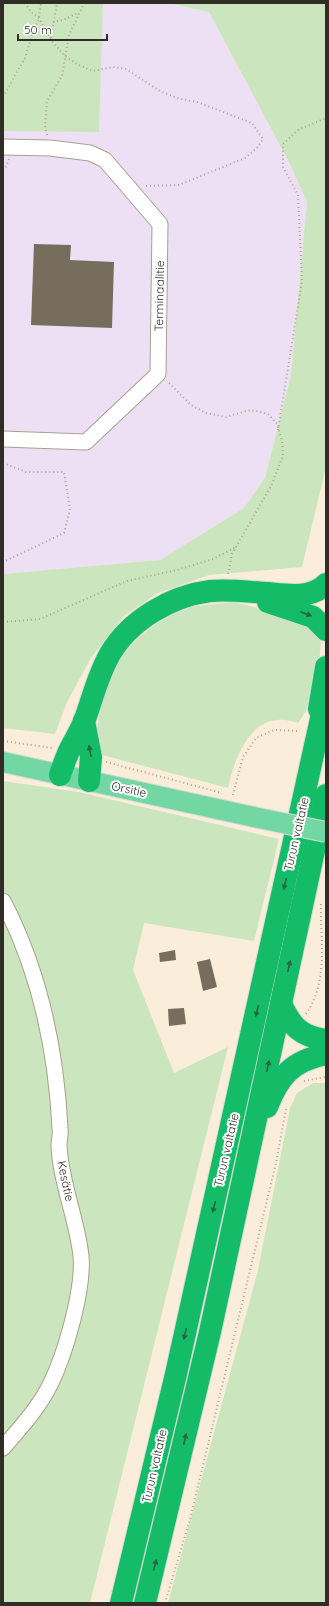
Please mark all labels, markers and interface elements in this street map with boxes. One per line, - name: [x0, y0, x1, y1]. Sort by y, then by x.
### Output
- scale bar: [18, 16, 107, 42]
- text: 50 m: [24, 22, 52, 37]
- street label: Terminaalitie: [151, 260, 167, 332]
- one-way arrow: [301, 612, 313, 618]
- one-way arrow: [87, 745, 93, 757]
- street label: Orsitie: [110, 778, 148, 800]
- street label: Turun valtatie: [280, 795, 312, 872]
- one-way arrow: [282, 878, 288, 891]
- one-way arrow: [287, 960, 293, 972]
- one-way arrow: [253, 1005, 259, 1018]
- one-way arrow: [265, 1059, 271, 1072]
- street label: Turun valtatie: [210, 1111, 242, 1188]
- street label: Kesätie: [54, 1159, 78, 1203]
- one-way arrow: [210, 1200, 216, 1213]
- one-way arrow: [182, 1327, 188, 1340]
- street label: Turun valtatie: [138, 1427, 170, 1504]
- one-way arrow: [182, 1433, 188, 1445]
- one-way arrow: [152, 1559, 158, 1572]

